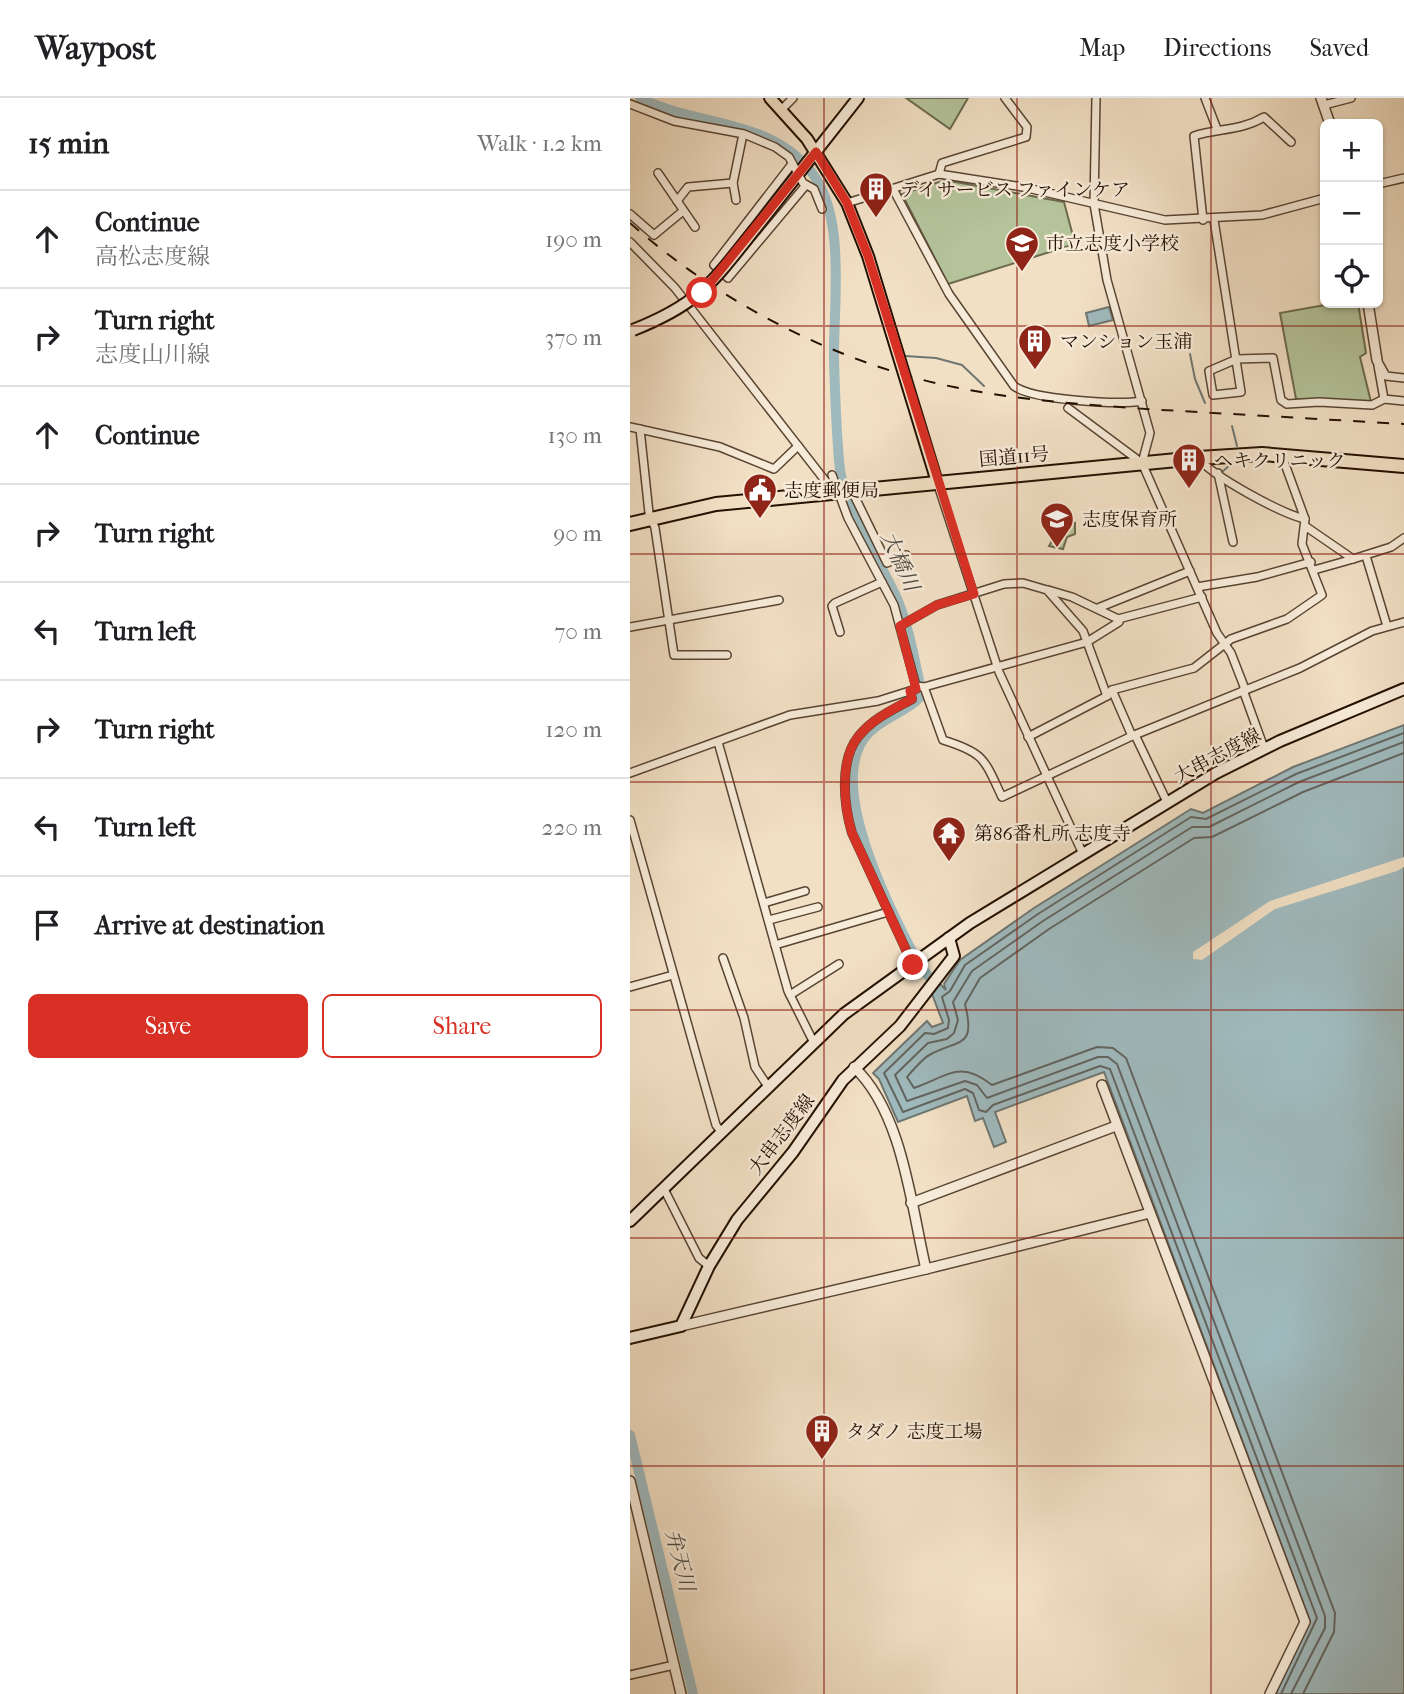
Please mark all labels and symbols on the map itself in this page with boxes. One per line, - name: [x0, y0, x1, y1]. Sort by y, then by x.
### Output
- building icon: デイサービス ファインケア: [857, 170, 895, 219]
- place label: デイサービス ファインケア: [900, 179, 1130, 201]
- school or university icon: 市立志度小学校: [1003, 224, 1041, 273]
- place label: 市立志度小学校: [1046, 233, 1179, 255]
- route start: [686, 277, 717, 308]
- building icon: マンション玉浦: [1016, 322, 1054, 371]
- place label: マンション玉浦: [1060, 331, 1192, 353]
- building icon: ヘキクリニック: [1170, 441, 1208, 490]
- street label: 国道11号: [978, 443, 1050, 471]
- place label: ヘキクリニック: [1214, 450, 1346, 472]
- public building icon: 志度郵便局: [741, 471, 779, 520]
- place label: 志度郵便局: [784, 480, 879, 502]
- school or university icon: 志度保育所: [1038, 500, 1076, 549]
- place label: 志度保育所: [1082, 509, 1177, 531]
- water label: 大橋川: [876, 527, 925, 596]
- street label: 大串志度線: [1170, 724, 1265, 788]
- temple icon: 第86番札所 志度寺: [930, 814, 968, 863]
- place label: 第86番札所 志度寺: [974, 823, 1131, 845]
- route end: [897, 949, 928, 980]
- street label: 大串志度線: [744, 1090, 819, 1179]
- building icon: タダノ 志度工場: [803, 1412, 841, 1461]
- place label: タダノ 志度工場: [846, 1421, 983, 1443]
- water label: 弁天川: [661, 1527, 700, 1595]

